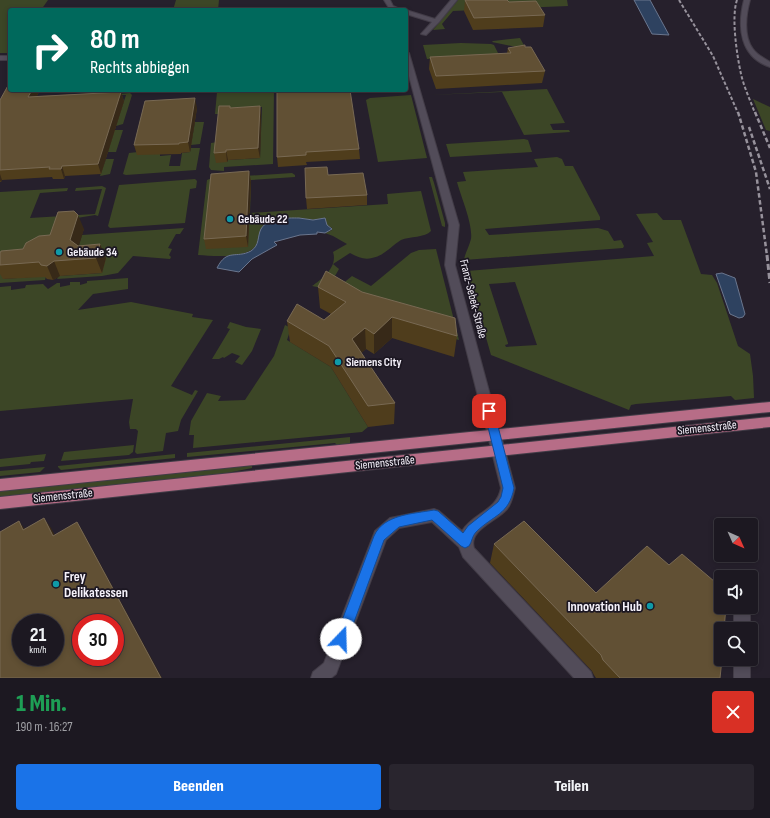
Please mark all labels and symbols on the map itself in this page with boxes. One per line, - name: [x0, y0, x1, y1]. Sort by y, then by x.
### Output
- place label: Gebäude 22: [238, 212, 288, 227]
- marker: Gebäude 22: [225, 214, 235, 224]
- place label: Gebäude 34: [67, 245, 117, 260]
- marker: Gebäude 34: [54, 247, 64, 257]
- street label: Franz-Sebek-Straße: [456, 258, 490, 340]
- place label: Siemens City: [346, 355, 402, 370]
- marker: Siemens City: [333, 357, 343, 367]
- pin: [472, 394, 506, 428]
- street label: Siemensstraße: [677, 417, 738, 439]
- street label: Siemensstraße: [355, 452, 416, 474]
- street label: Siemensstraße: [33, 485, 94, 507]
- north arrow: [714, 518, 758, 562]
- place label: Frey Delikatessen: [64, 568, 128, 601]
- marker: Frey Delikatessen: [51, 579, 61, 589]
- place label: Innovation Hub: [567, 598, 642, 615]
- marker: Innovation Hub: [645, 601, 655, 611]
- speed limit sign: 30: [72, 614, 124, 666]
- position arrow: [320, 618, 362, 660]

